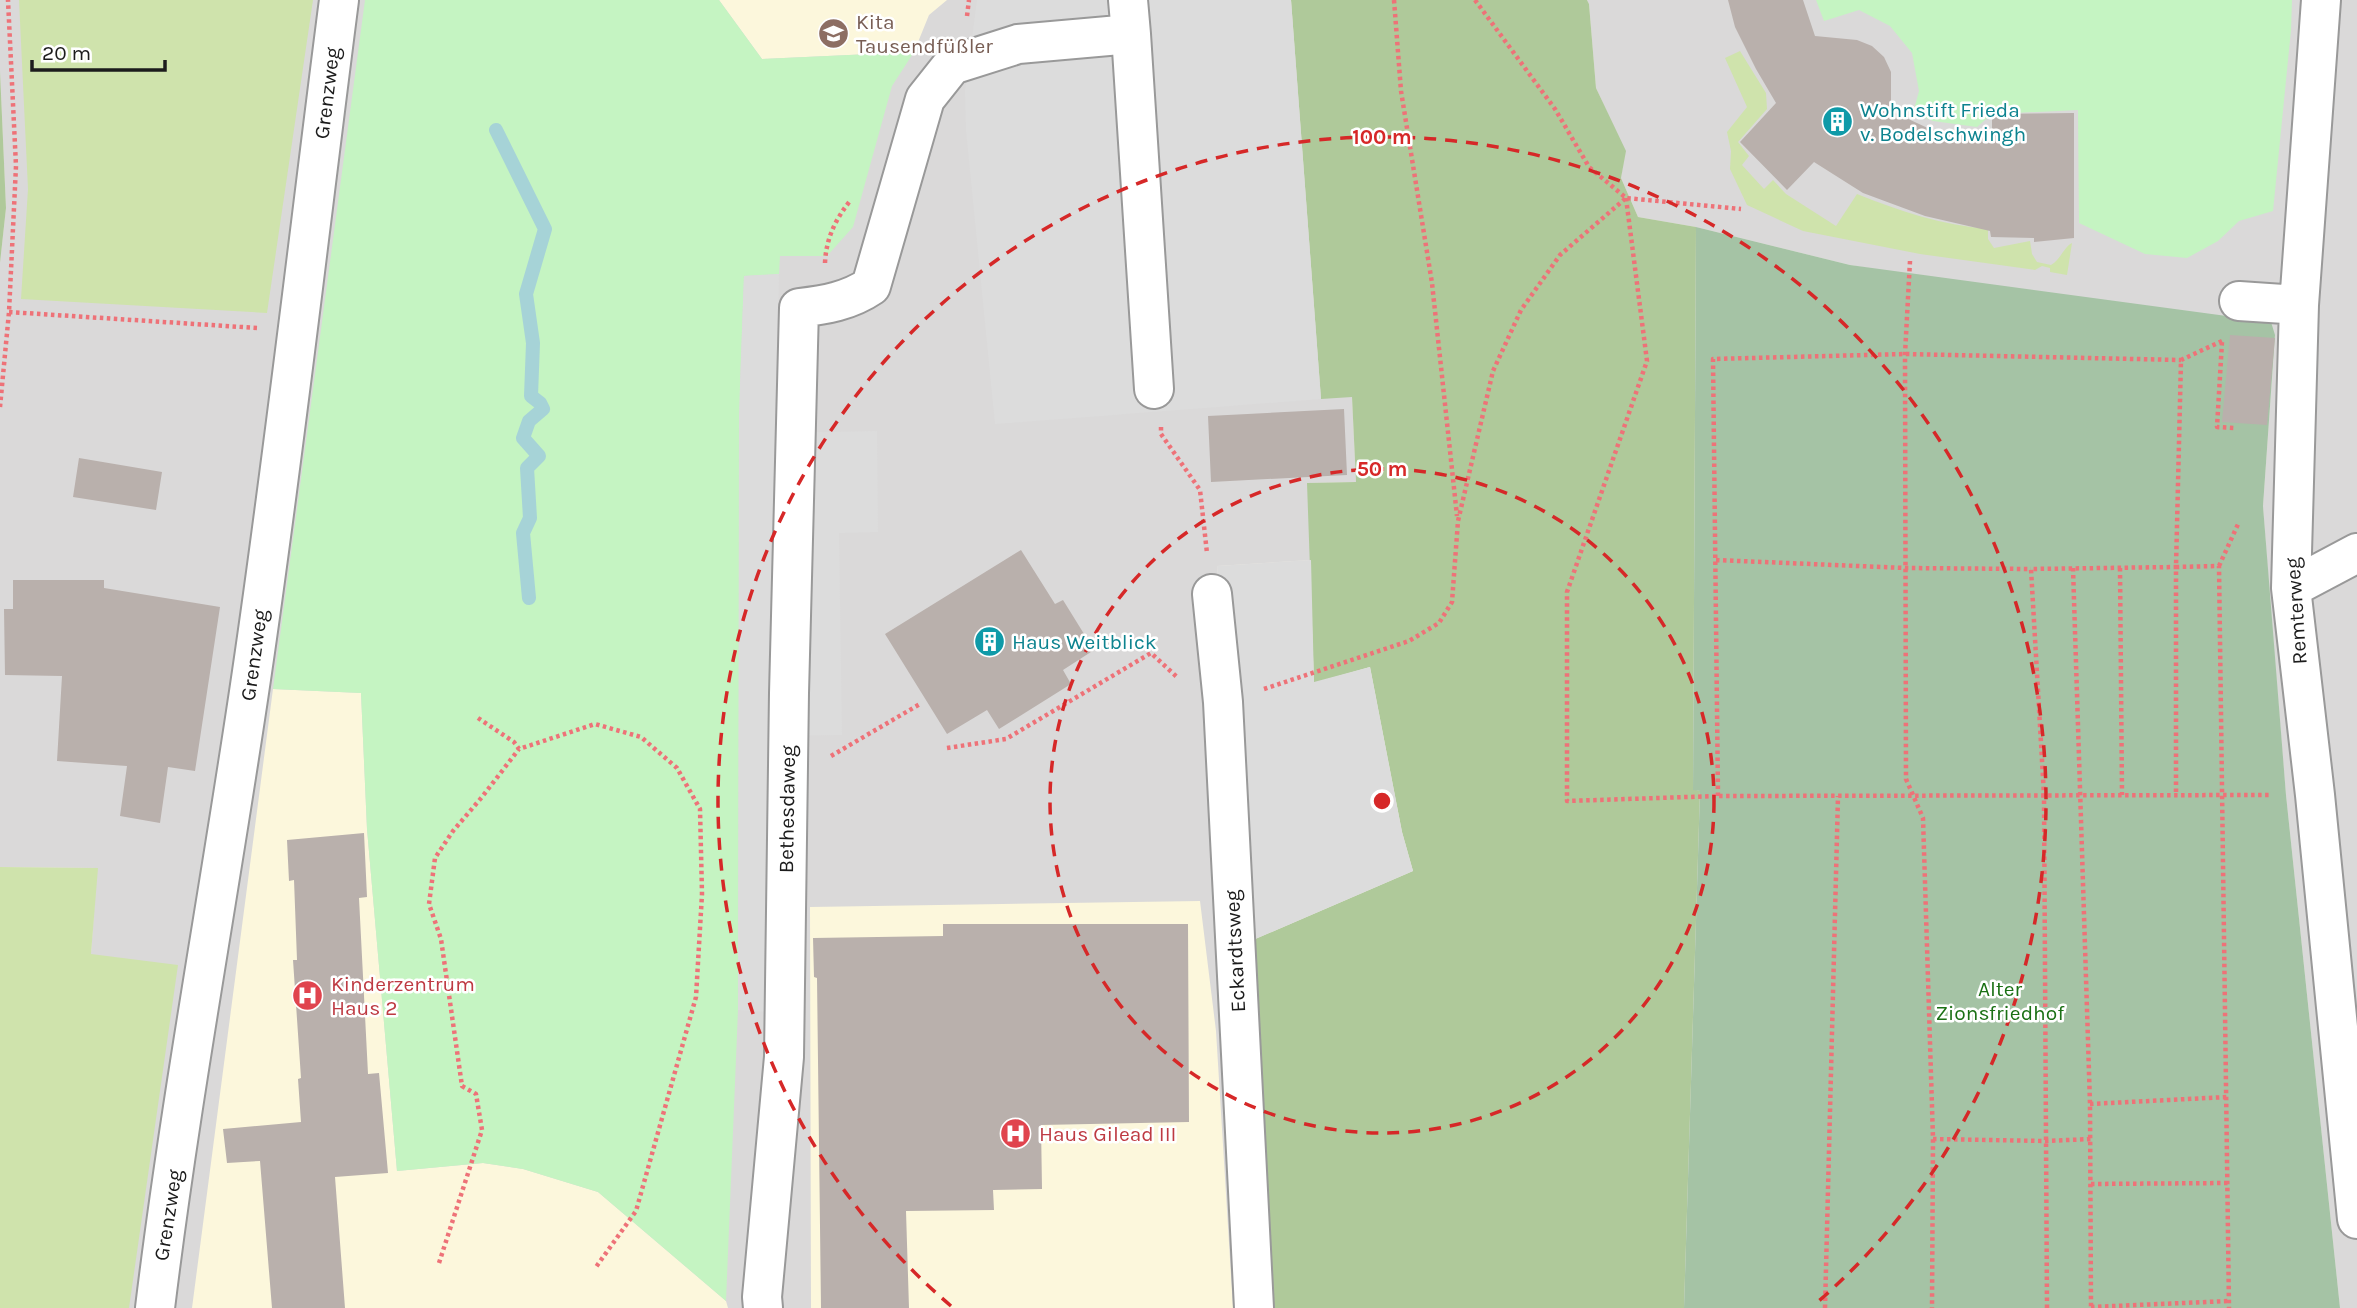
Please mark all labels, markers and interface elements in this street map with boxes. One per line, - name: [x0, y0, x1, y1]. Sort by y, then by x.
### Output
- place label: Kita Tausendfüßler: [856, 10, 993, 58]
- school or university icon: Kita Tausendfüßler: [816, 17, 850, 51]
- scale bar: [32, 28, 164, 72]
- text: 20 m: [42, 41, 91, 65]
- street label: Grenzweg: [309, 46, 345, 140]
- place label: Wohnstift Frieda v. Bodelschwingh: [1860, 98, 2026, 146]
- building icon: Wohnstift Frieda v. Bodelschwingh: [1820, 105, 1854, 139]
- text: 100 m: [1352, 125, 1412, 149]
- text: 50 m: [1357, 457, 1407, 481]
- street label: Remterweg: [2280, 556, 2312, 665]
- street label: Grenzweg: [236, 607, 272, 702]
- building icon: Haus Weitblick: [972, 625, 1006, 659]
- place label: Haus Weitblick: [1012, 630, 1157, 654]
- street label: Bethesdaweg: [774, 745, 800, 873]
- centre of rings: [1370, 789, 1394, 813]
- street label: Eckardtsweg: [1220, 889, 1250, 1013]
- place label: Kinderzentrum Haus 2: [331, 972, 475, 1020]
- park label: Alter Zionsfriedhof: [1936, 977, 2065, 1025]
- hospital icon: Kinderzentrum Haus 2: [291, 979, 325, 1013]
- hospital icon: Haus Gilead III: [999, 1117, 1033, 1151]
- place label: Haus Gilead III: [1039, 1122, 1176, 1146]
- street label: Grenzweg: [149, 1167, 187, 1263]

